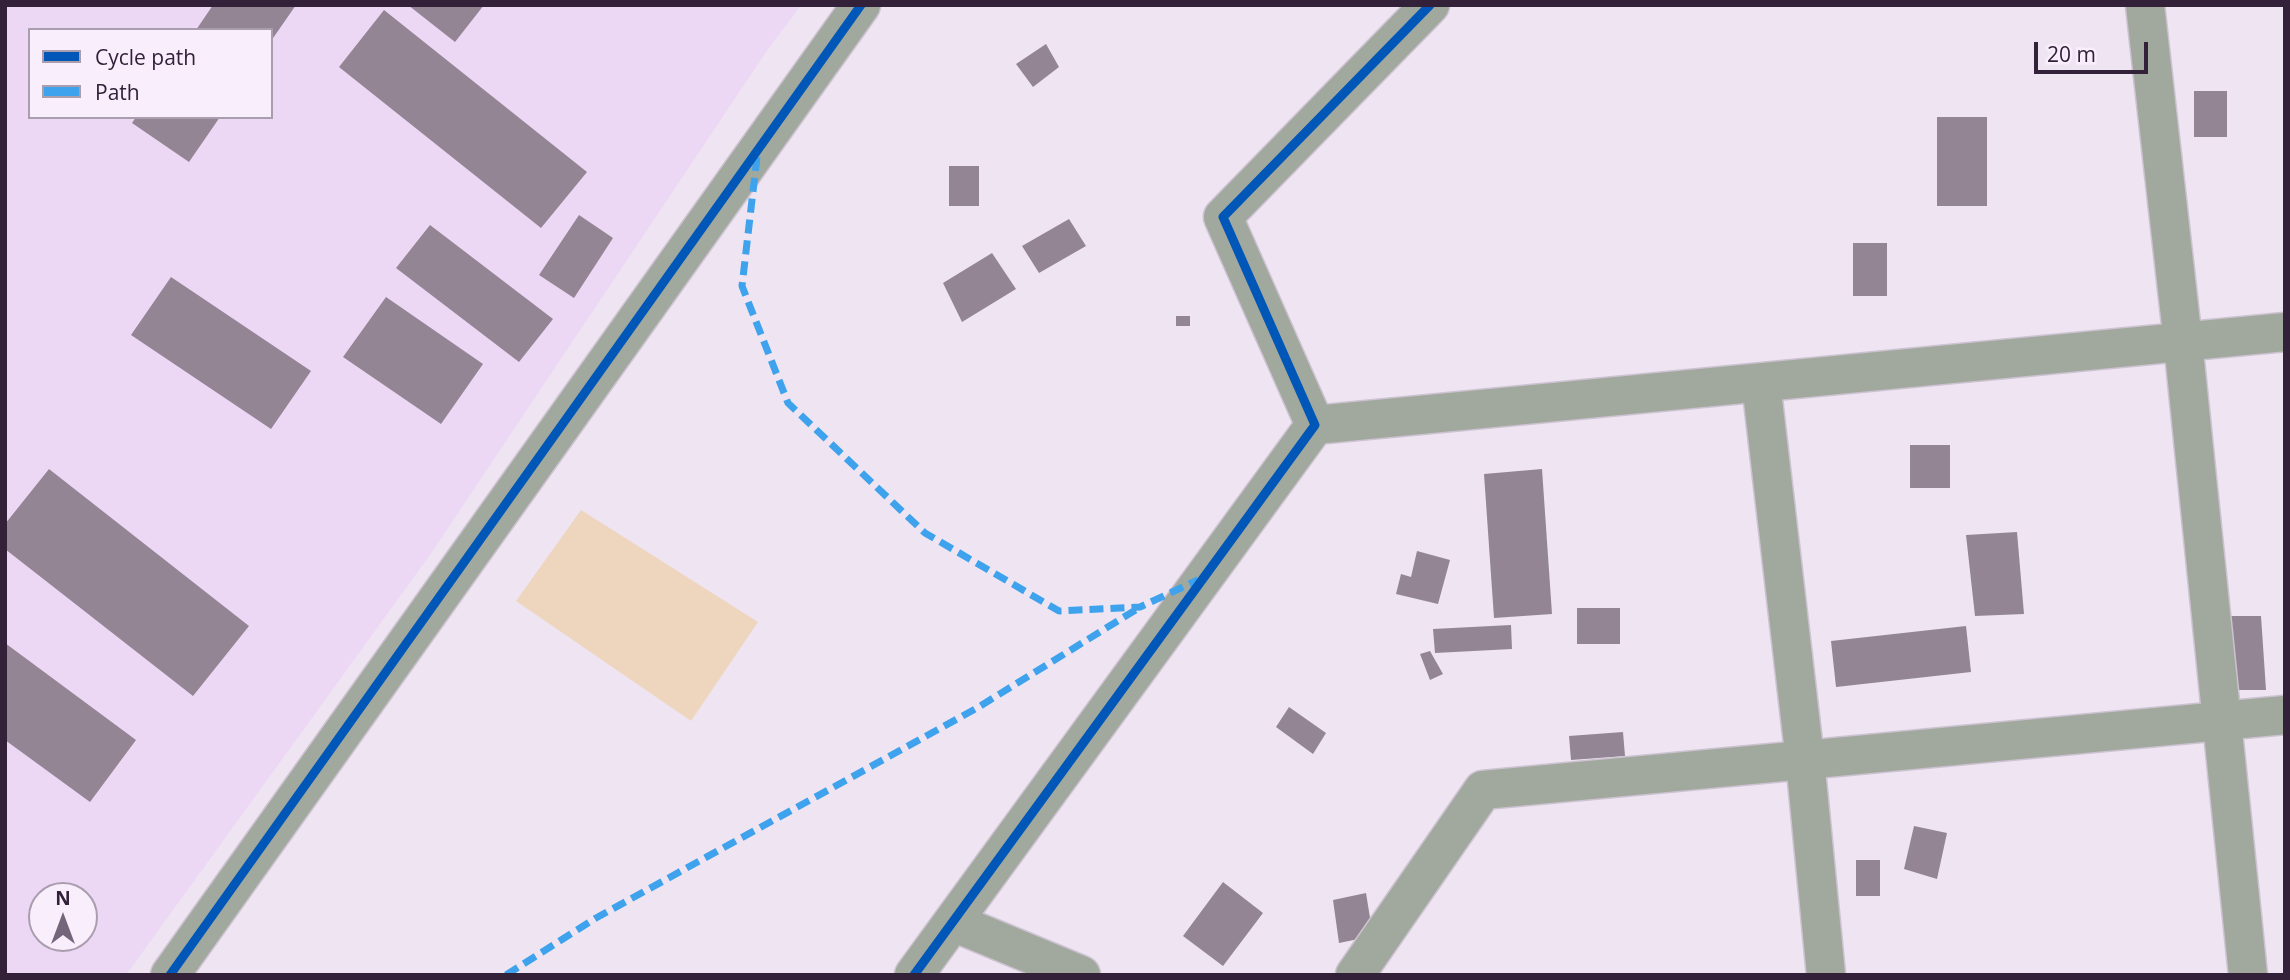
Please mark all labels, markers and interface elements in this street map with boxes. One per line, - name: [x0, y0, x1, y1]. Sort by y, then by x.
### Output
- legend: [28, 28, 273, 119]
- scale bar: [2038, 28, 2152, 72]
- text: 20 m: [2047, 40, 2096, 68]
- text: Cycle path: [95, 43, 196, 71]
- text: Path: [95, 78, 140, 106]
- north arrow: [28, 882, 98, 952]
- text: N: [55, 885, 71, 911]

